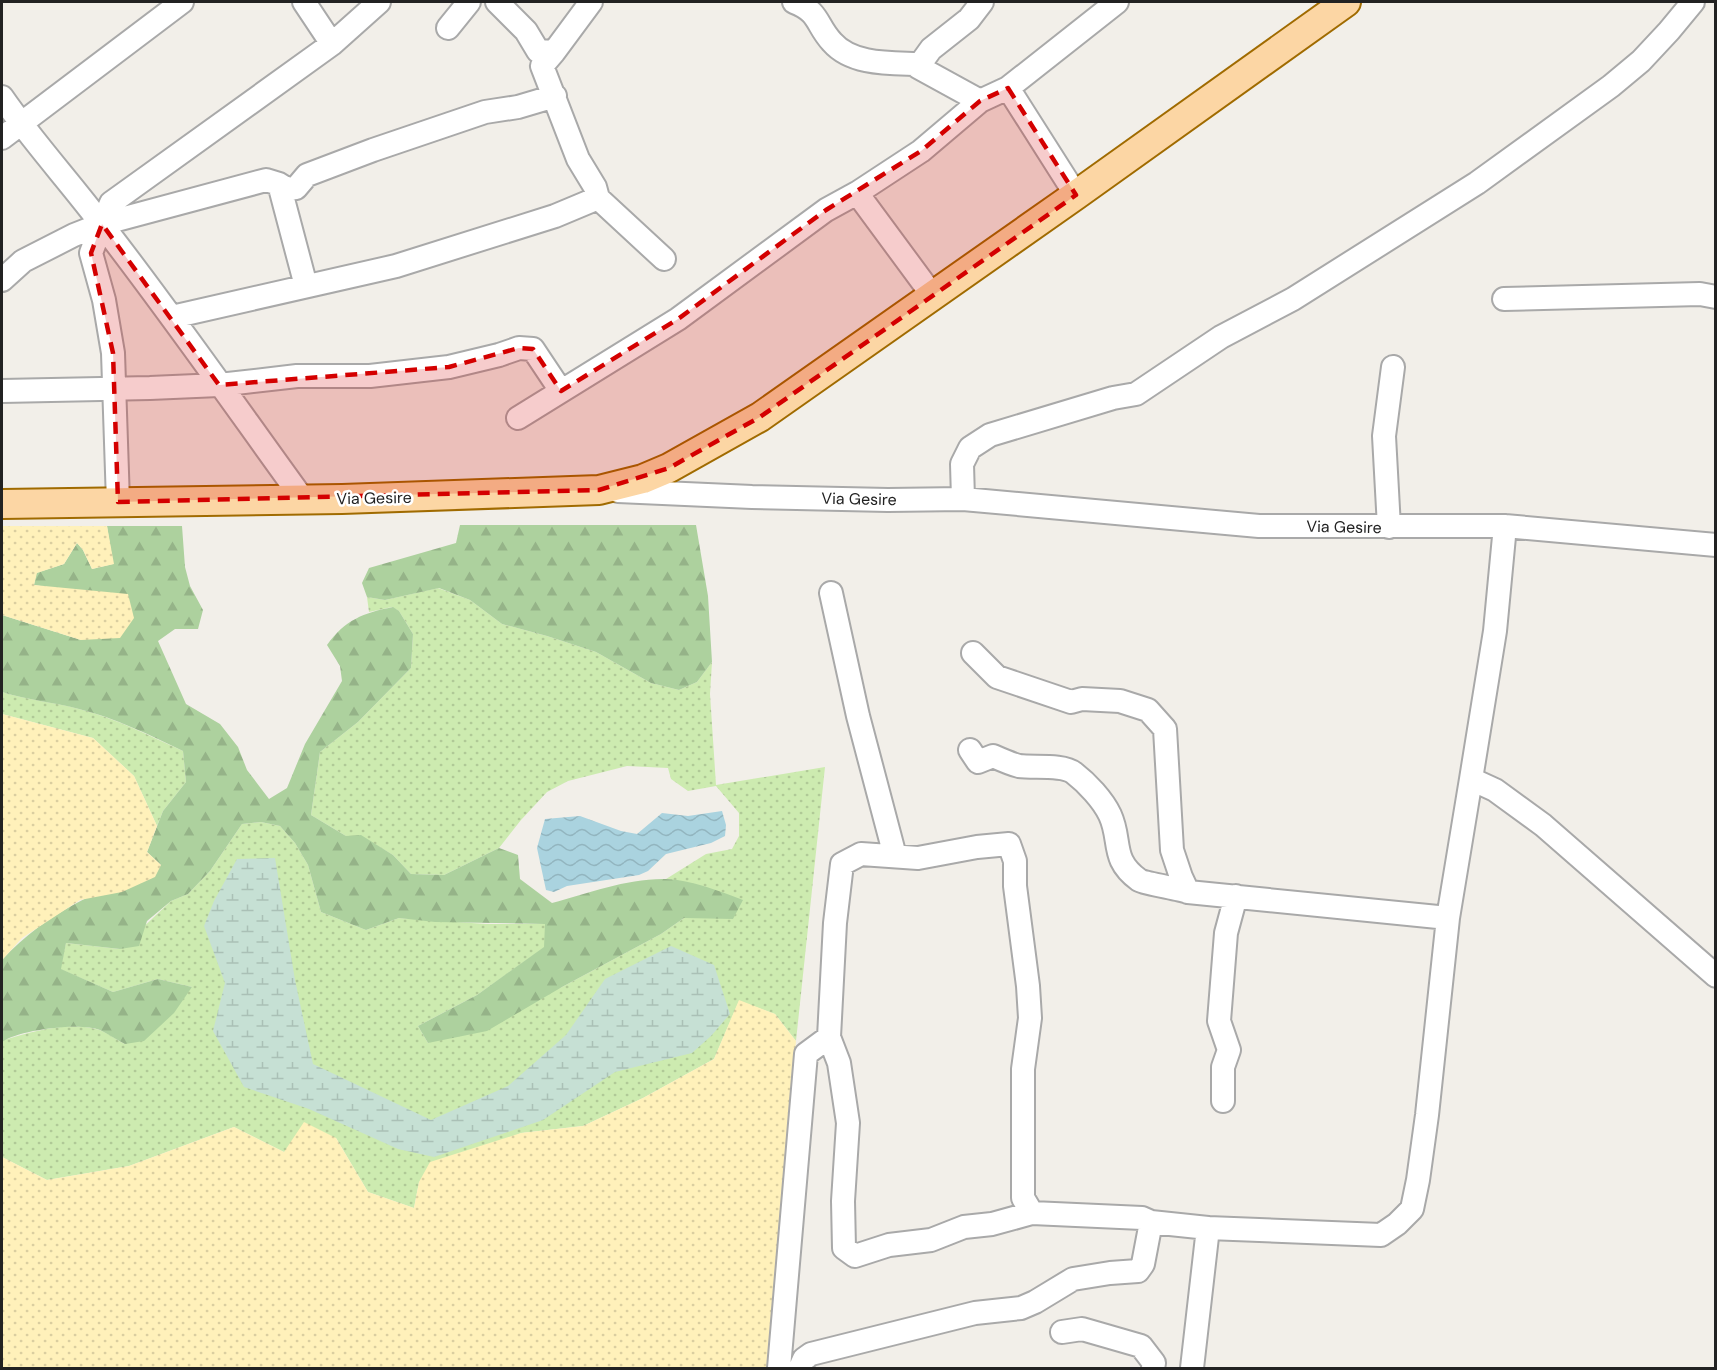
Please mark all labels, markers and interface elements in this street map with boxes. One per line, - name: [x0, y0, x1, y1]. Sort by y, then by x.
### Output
- street label: Via Gesire: [336, 487, 412, 509]
- street label: Via Gesire: [821, 488, 897, 510]
- street label: Via Gesire: [1306, 516, 1382, 538]

